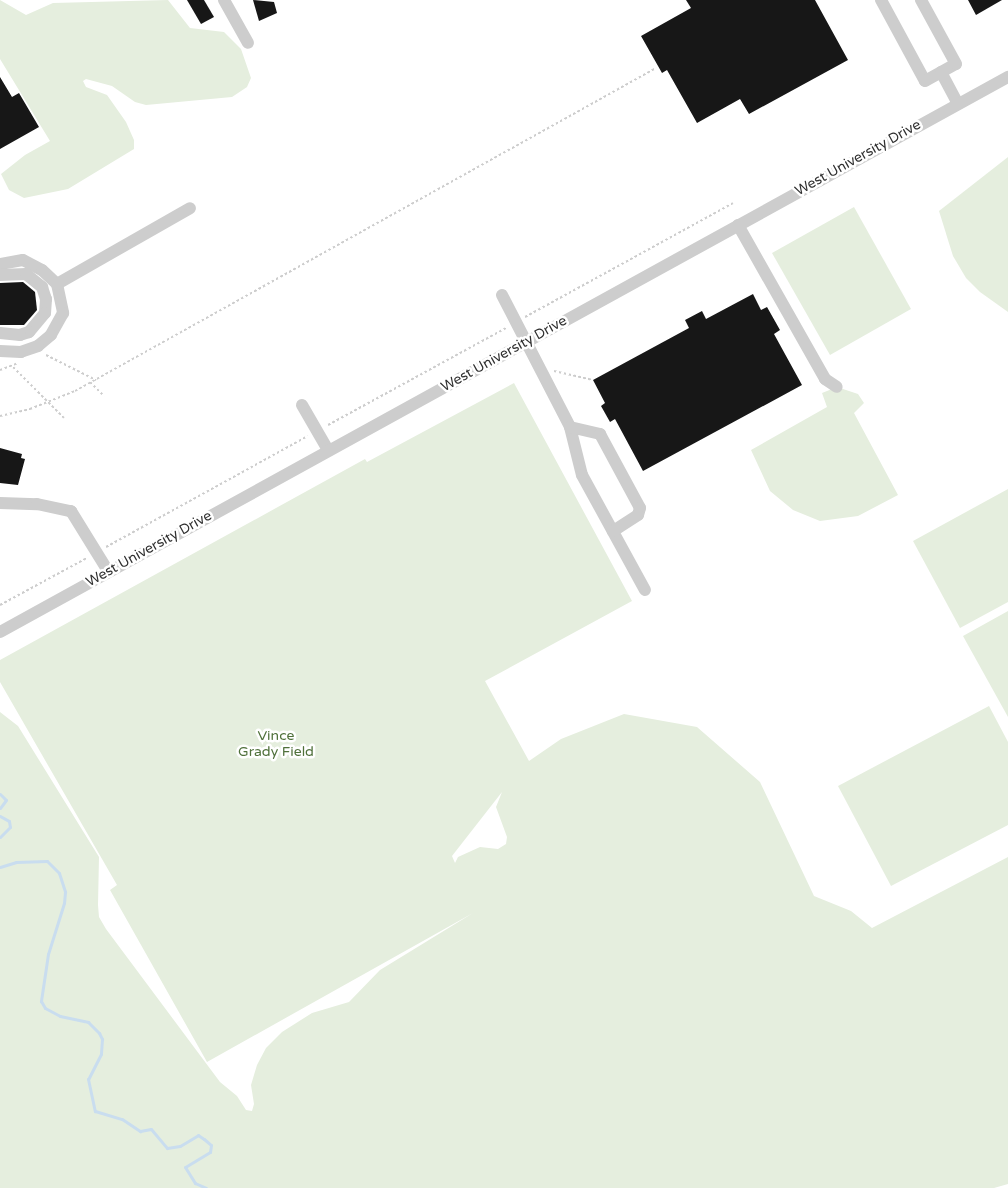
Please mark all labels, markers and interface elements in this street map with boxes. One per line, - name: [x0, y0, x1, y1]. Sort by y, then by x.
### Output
- street label: West University Drive: [792, 116, 924, 200]
- street label: West University Drive: [438, 312, 570, 396]
- street label: West University Drive: [83, 507, 215, 591]
- park label: Vince Grady Field: [238, 728, 314, 760]

